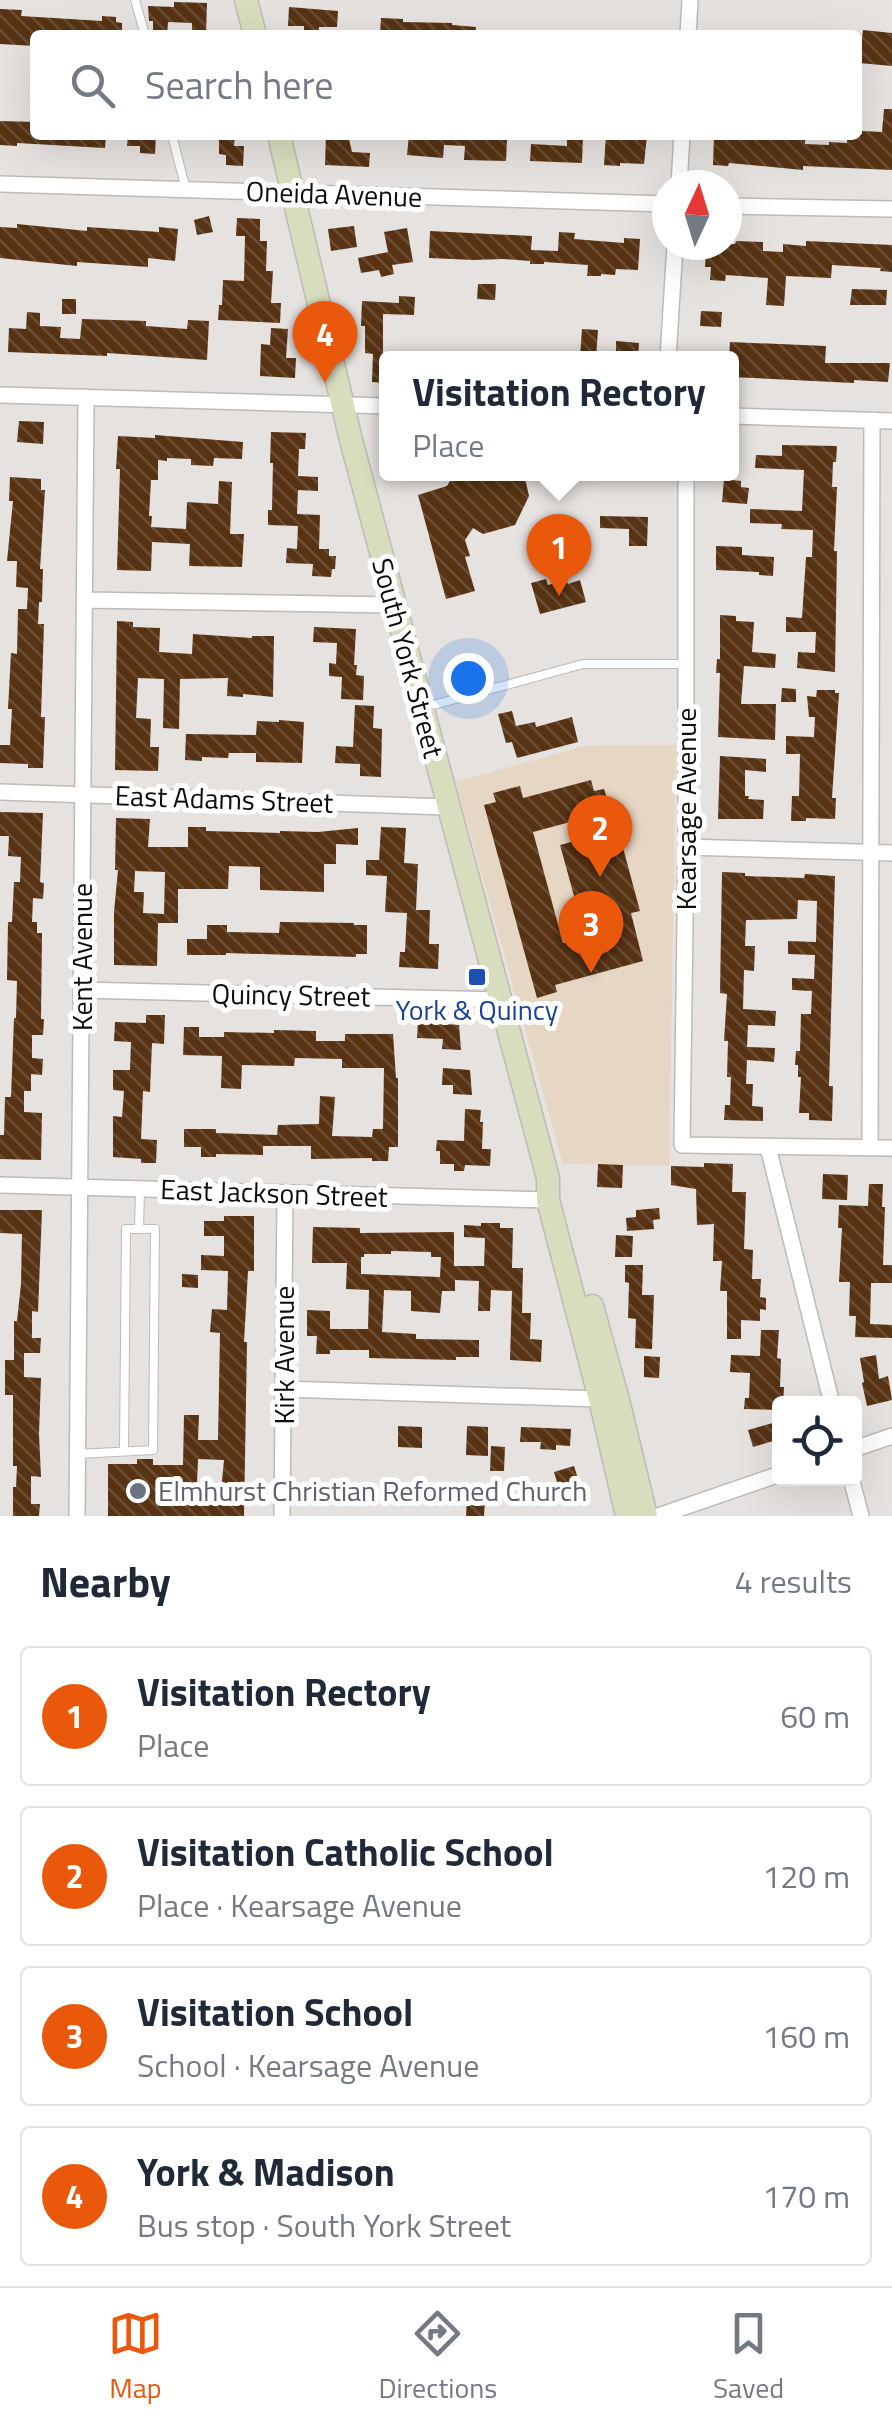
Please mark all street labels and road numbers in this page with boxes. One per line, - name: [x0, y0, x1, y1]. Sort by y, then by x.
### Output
- street label: Oneida Avenue: [245, 169, 423, 218]
- street label: South York Street: [361, 553, 456, 763]
- street label: Kearsage Avenue: [664, 708, 707, 910]
- street label: East Adams Street: [114, 773, 334, 824]
- street label: Kent Avenue: [60, 883, 103, 1031]
- street label: Quincy Street: [211, 972, 371, 1017]
- street label: East Jackson Street: [160, 1167, 389, 1218]
- street label: Kirk Avenue: [262, 1286, 305, 1424]

